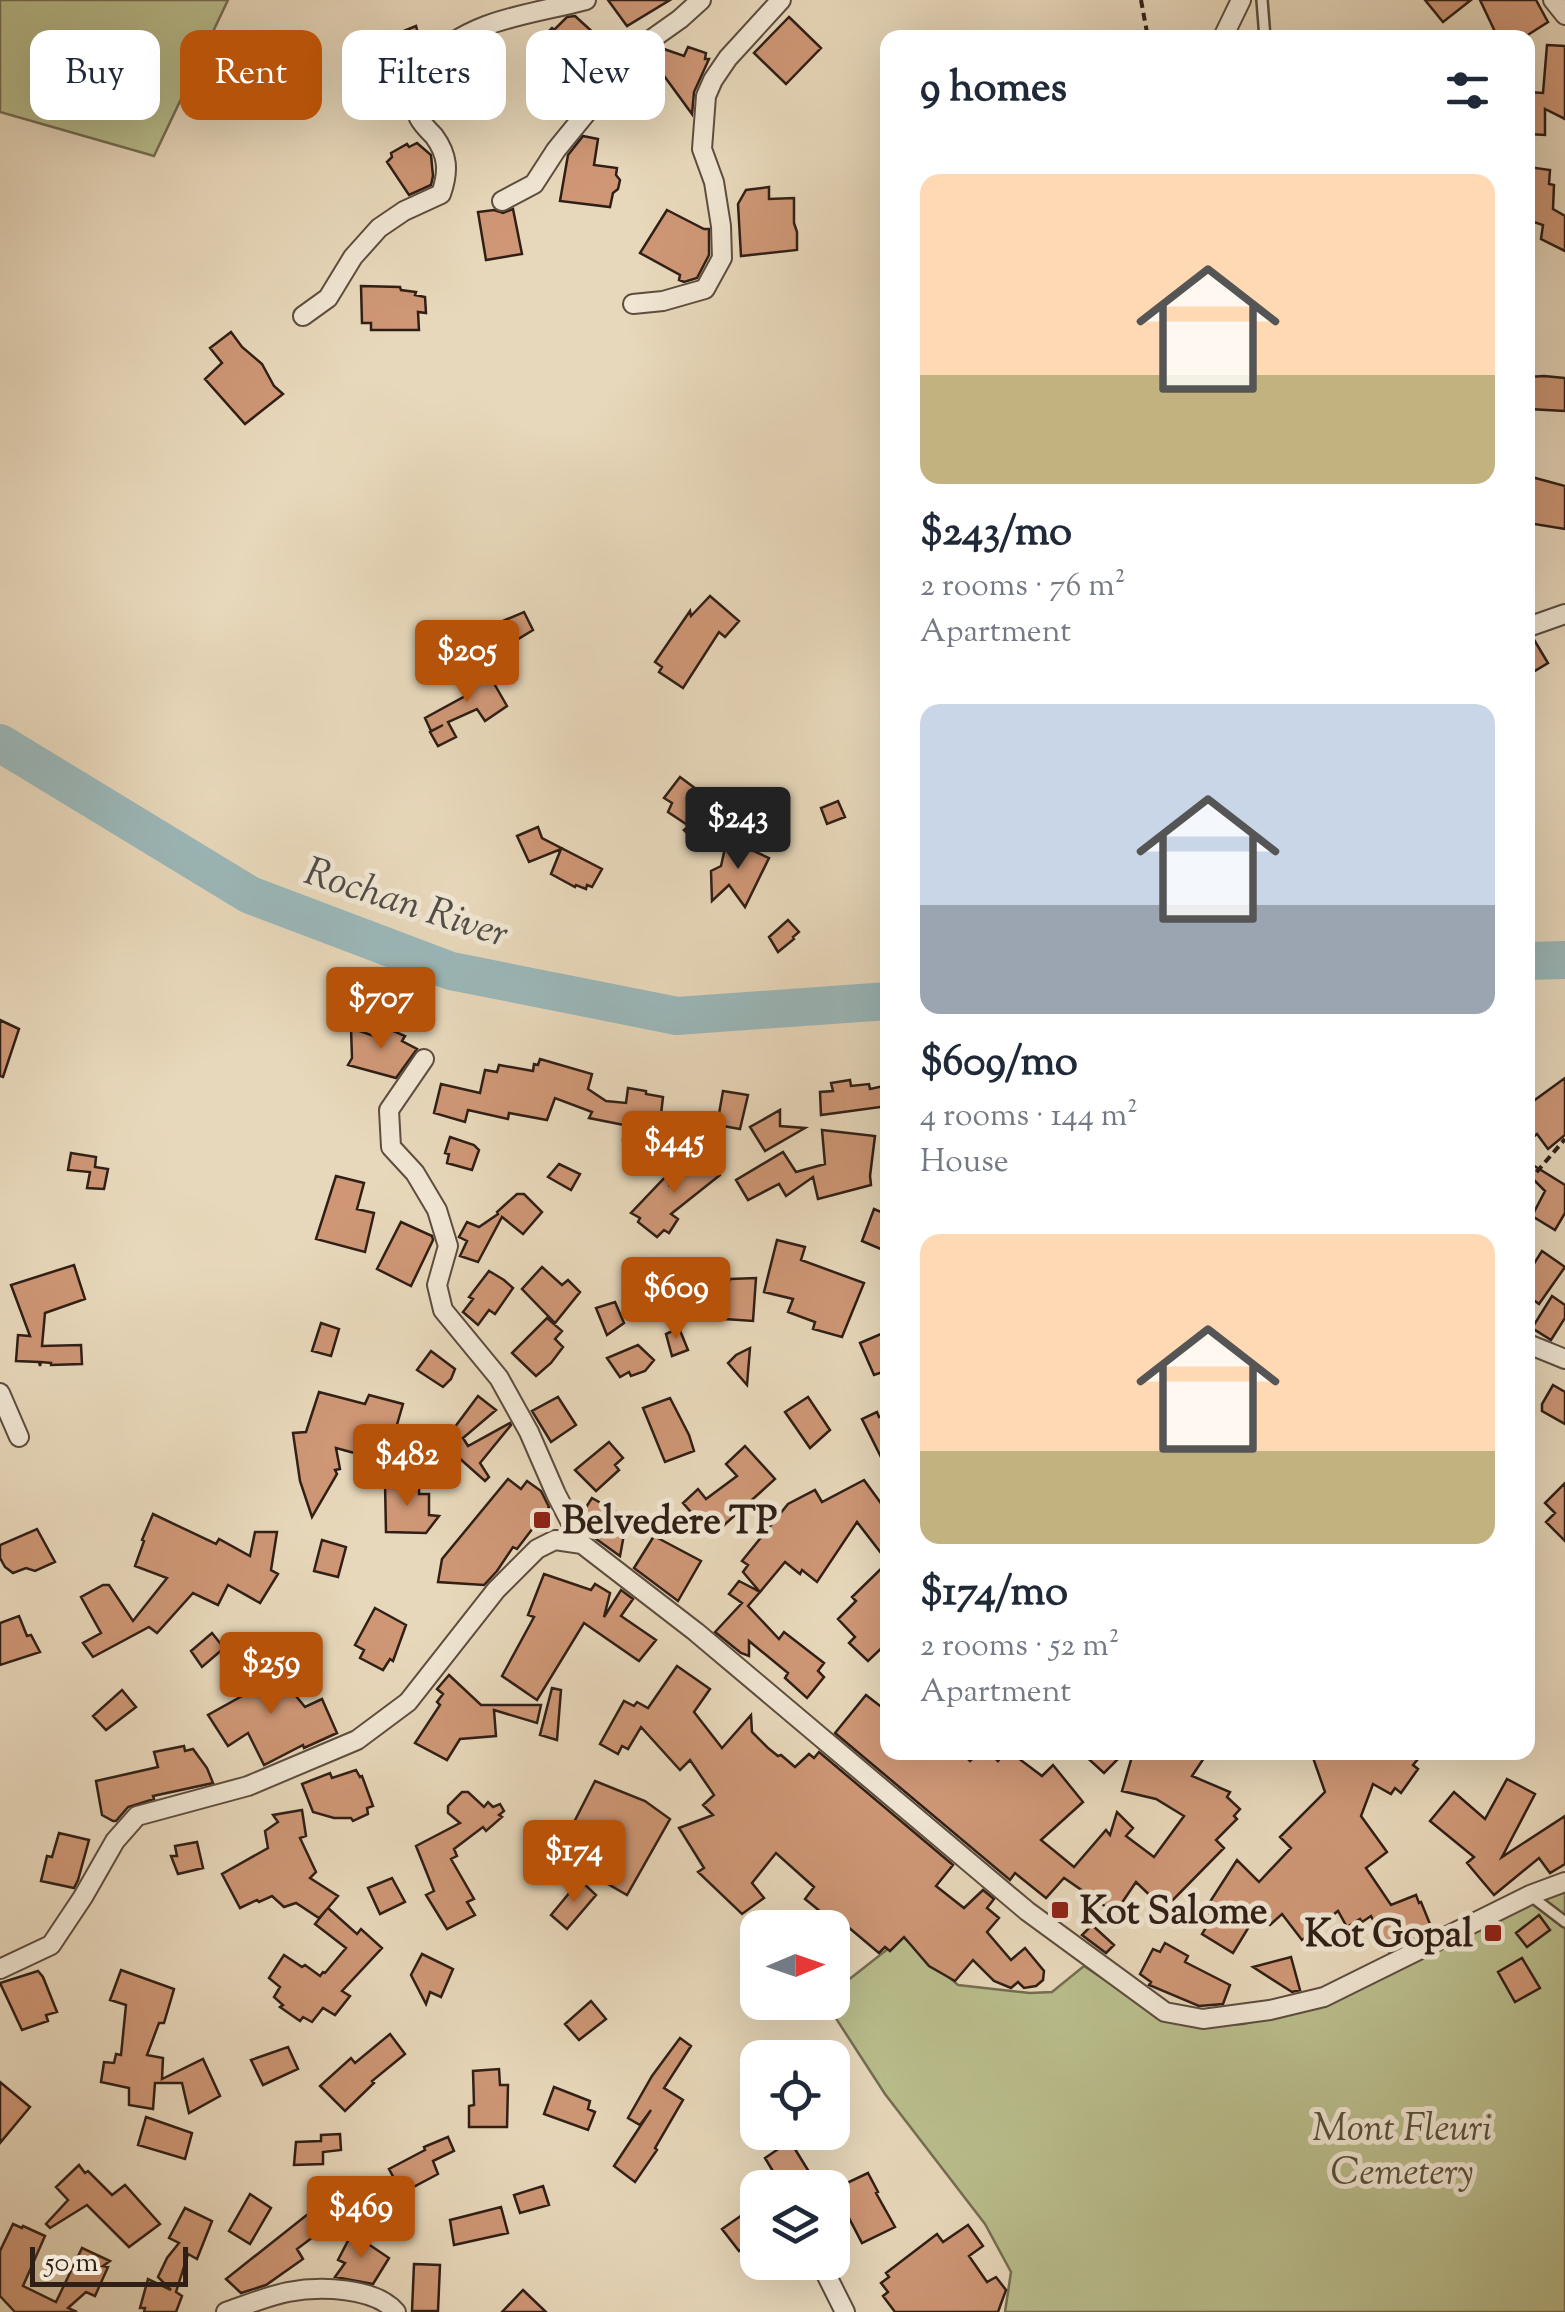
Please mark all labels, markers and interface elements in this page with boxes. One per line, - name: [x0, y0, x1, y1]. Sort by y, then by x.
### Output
- chip: Buy: [30, 30, 160, 120]
- chip: Rent: [180, 30, 322, 120]
- chip: Filters: [342, 30, 506, 120]
- chip: New: [526, 30, 665, 120]
- text: 9 homes: [920, 60, 1067, 120]
- icon: filters: [1440, 63, 1495, 118]
- icon: home: [1118, 239, 1298, 419]
- text: $243/mo: [920, 504, 1072, 564]
- text: 2 rooms · 76 m²: [920, 564, 1126, 610]
- text: Apartment: [920, 610, 1071, 656]
- pin: $205: [408, 620, 526, 705]
- text: $205: [437, 629, 497, 675]
- icon: home: [1118, 769, 1298, 949]
- pin: $243: [679, 787, 797, 872]
- text: $243: [707, 796, 769, 842]
- water label: Rochan River: [296, 846, 515, 965]
- pin: $707: [322, 967, 440, 1052]
- text: $707: [348, 976, 414, 1022]
- text: $609/mo: [920, 1034, 1078, 1094]
- text: 4 rooms · 144 m²: [920, 1094, 1138, 1140]
- pin: $445: [615, 1111, 733, 1196]
- text: $445: [644, 1120, 704, 1166]
- text: House: [920, 1140, 1009, 1186]
- pin: $609: [617, 1257, 735, 1342]
- text: $609: [643, 1266, 709, 1312]
- icon: home: [1118, 1299, 1298, 1479]
- pin: $482: [348, 1424, 466, 1509]
- text: $482: [375, 1433, 439, 1479]
- place label: Belvedere TP: [562, 1497, 777, 1551]
- marker: Belvedere TP: [531, 1509, 553, 1531]
- text: $174/mo: [920, 1564, 1068, 1624]
- text: 2 rooms · 52 m²: [920, 1624, 1120, 1670]
- pin: $259: [212, 1632, 330, 1717]
- text: $259: [242, 1641, 300, 1687]
- text: Apartment: [920, 1670, 1071, 1716]
- pin: $174: [515, 1820, 633, 1905]
- text: $174: [545, 1829, 603, 1875]
- place label: Kot Salome: [1080, 1887, 1267, 1941]
- marker: Kot Salome: [1049, 1899, 1071, 1921]
- north arrow: [740, 1910, 850, 2020]
- map controls: [740, 1910, 850, 2280]
- place label: Kot Gopal: [1305, 1910, 1473, 1964]
- marker: Kot Gopal: [1482, 1922, 1504, 1944]
- button: locate: [740, 2040, 850, 2150]
- park label: Mont Fleuri Cemetery: [1312, 2104, 1492, 2202]
- button: layers: [740, 2170, 850, 2280]
- pin: $469: [302, 2176, 420, 2261]
- text: $469: [329, 2185, 393, 2231]
- scale bar: [30, 2242, 188, 2286]
- text: 50 m: [45, 2244, 99, 2284]

